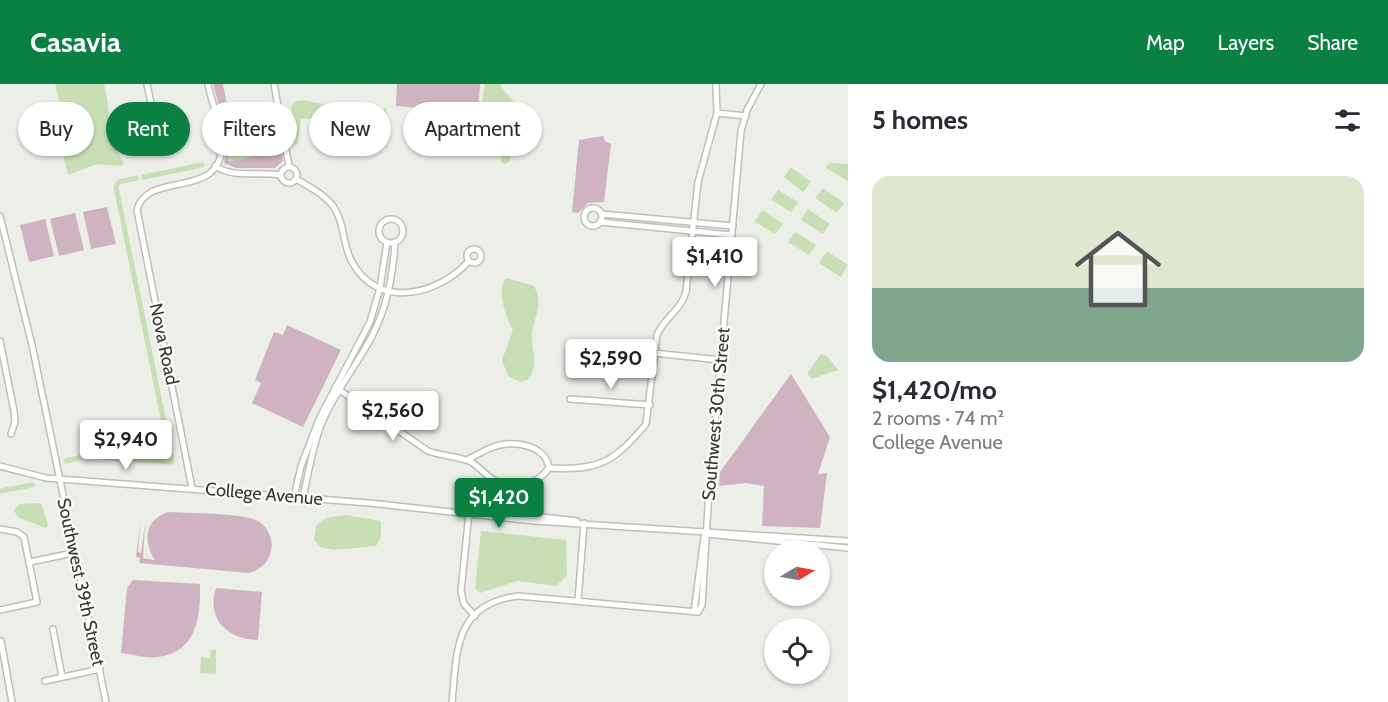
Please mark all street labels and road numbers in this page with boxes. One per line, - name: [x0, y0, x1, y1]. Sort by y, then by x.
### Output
- street label: Nova Road: [145, 301, 183, 387]
- street label: Southwest 30th Street: [697, 327, 735, 501]
- street label: College Avenue: [204, 478, 324, 510]
- street label: Southwest 39th Street: [52, 496, 110, 668]

